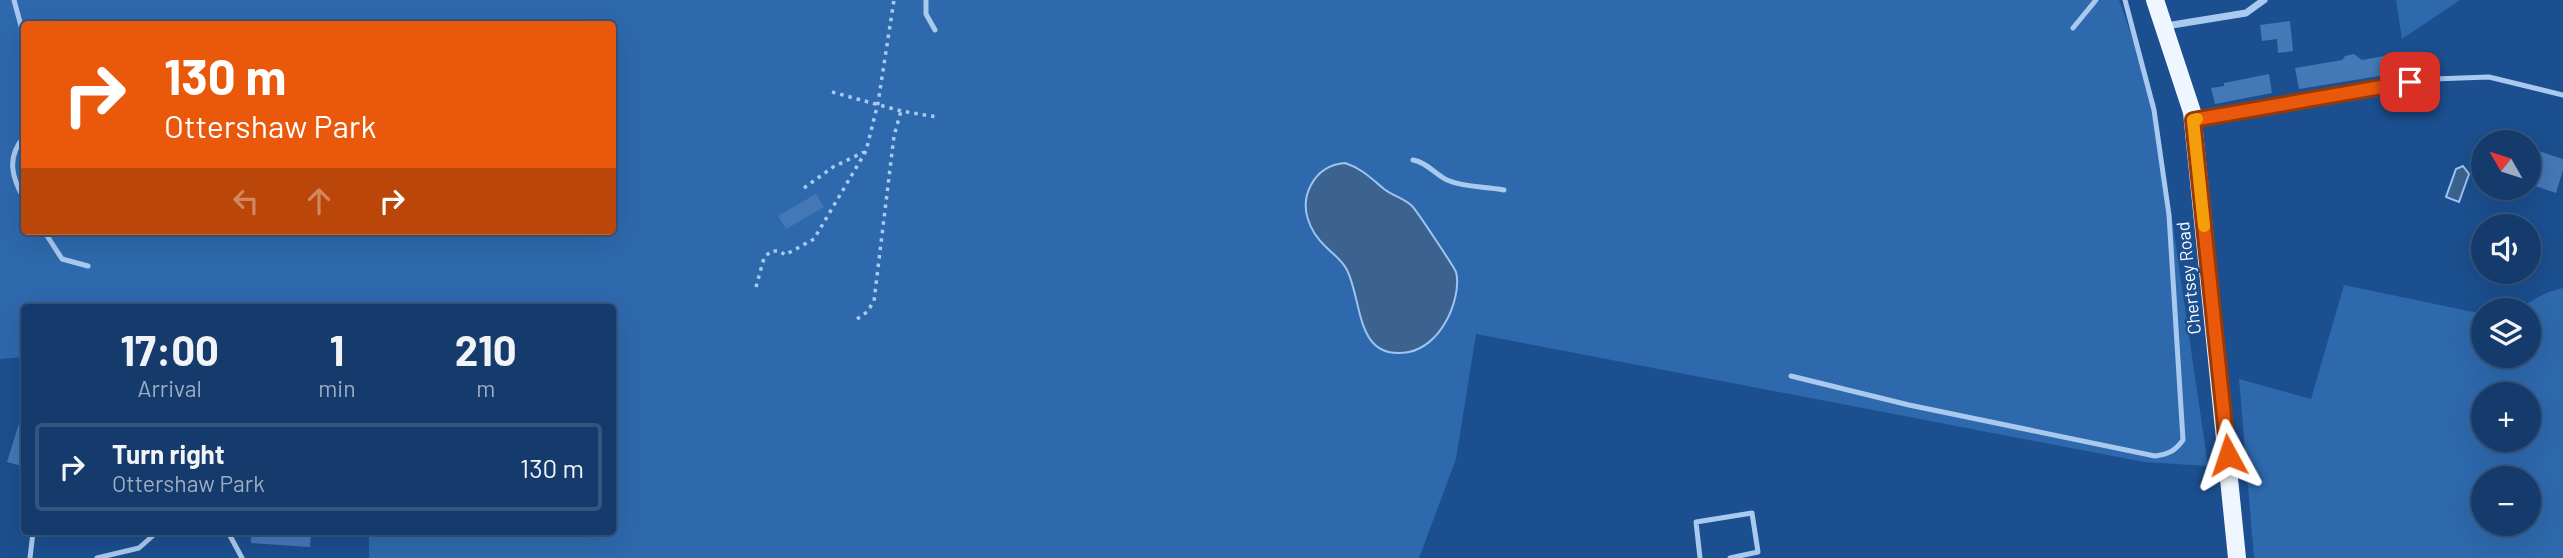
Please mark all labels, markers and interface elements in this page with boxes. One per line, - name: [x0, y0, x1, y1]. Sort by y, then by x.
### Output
- text: 130 m: [164, 46, 286, 105]
- icon: right: [49, 49, 140, 140]
- pin: [2380, 52, 2440, 112]
- icon: arrive: [2391, 63, 2429, 101]
- text: Ottershaw Park: [164, 106, 376, 144]
- north arrow: [2471, 130, 2541, 200]
- map controls: [2471, 130, 2541, 536]
- icon: left: [227, 182, 265, 220]
- icon: ahead: [300, 182, 338, 220]
- icon: right: [373, 182, 411, 220]
- button: sound: [2471, 214, 2541, 284]
- street label: Chertsey Road: [2171, 221, 2205, 336]
- button: layers: [2471, 298, 2541, 368]
- text: 17:00: [120, 324, 219, 374]
- text: 1: [329, 324, 344, 374]
- text: 210: [455, 324, 517, 374]
- text: Arrival: [137, 374, 202, 402]
- text: min: [318, 374, 356, 402]
- text: m: [476, 374, 495, 402]
- button: +: [2471, 382, 2541, 452]
- position arrow: [2191, 418, 2265, 492]
- text: Turn right: [112, 438, 225, 469]
- icon: right: [53, 448, 91, 486]
- text: 130 m: [520, 452, 584, 483]
- button: −: [2471, 466, 2541, 536]
- text: Ottershaw Park: [112, 469, 265, 497]

